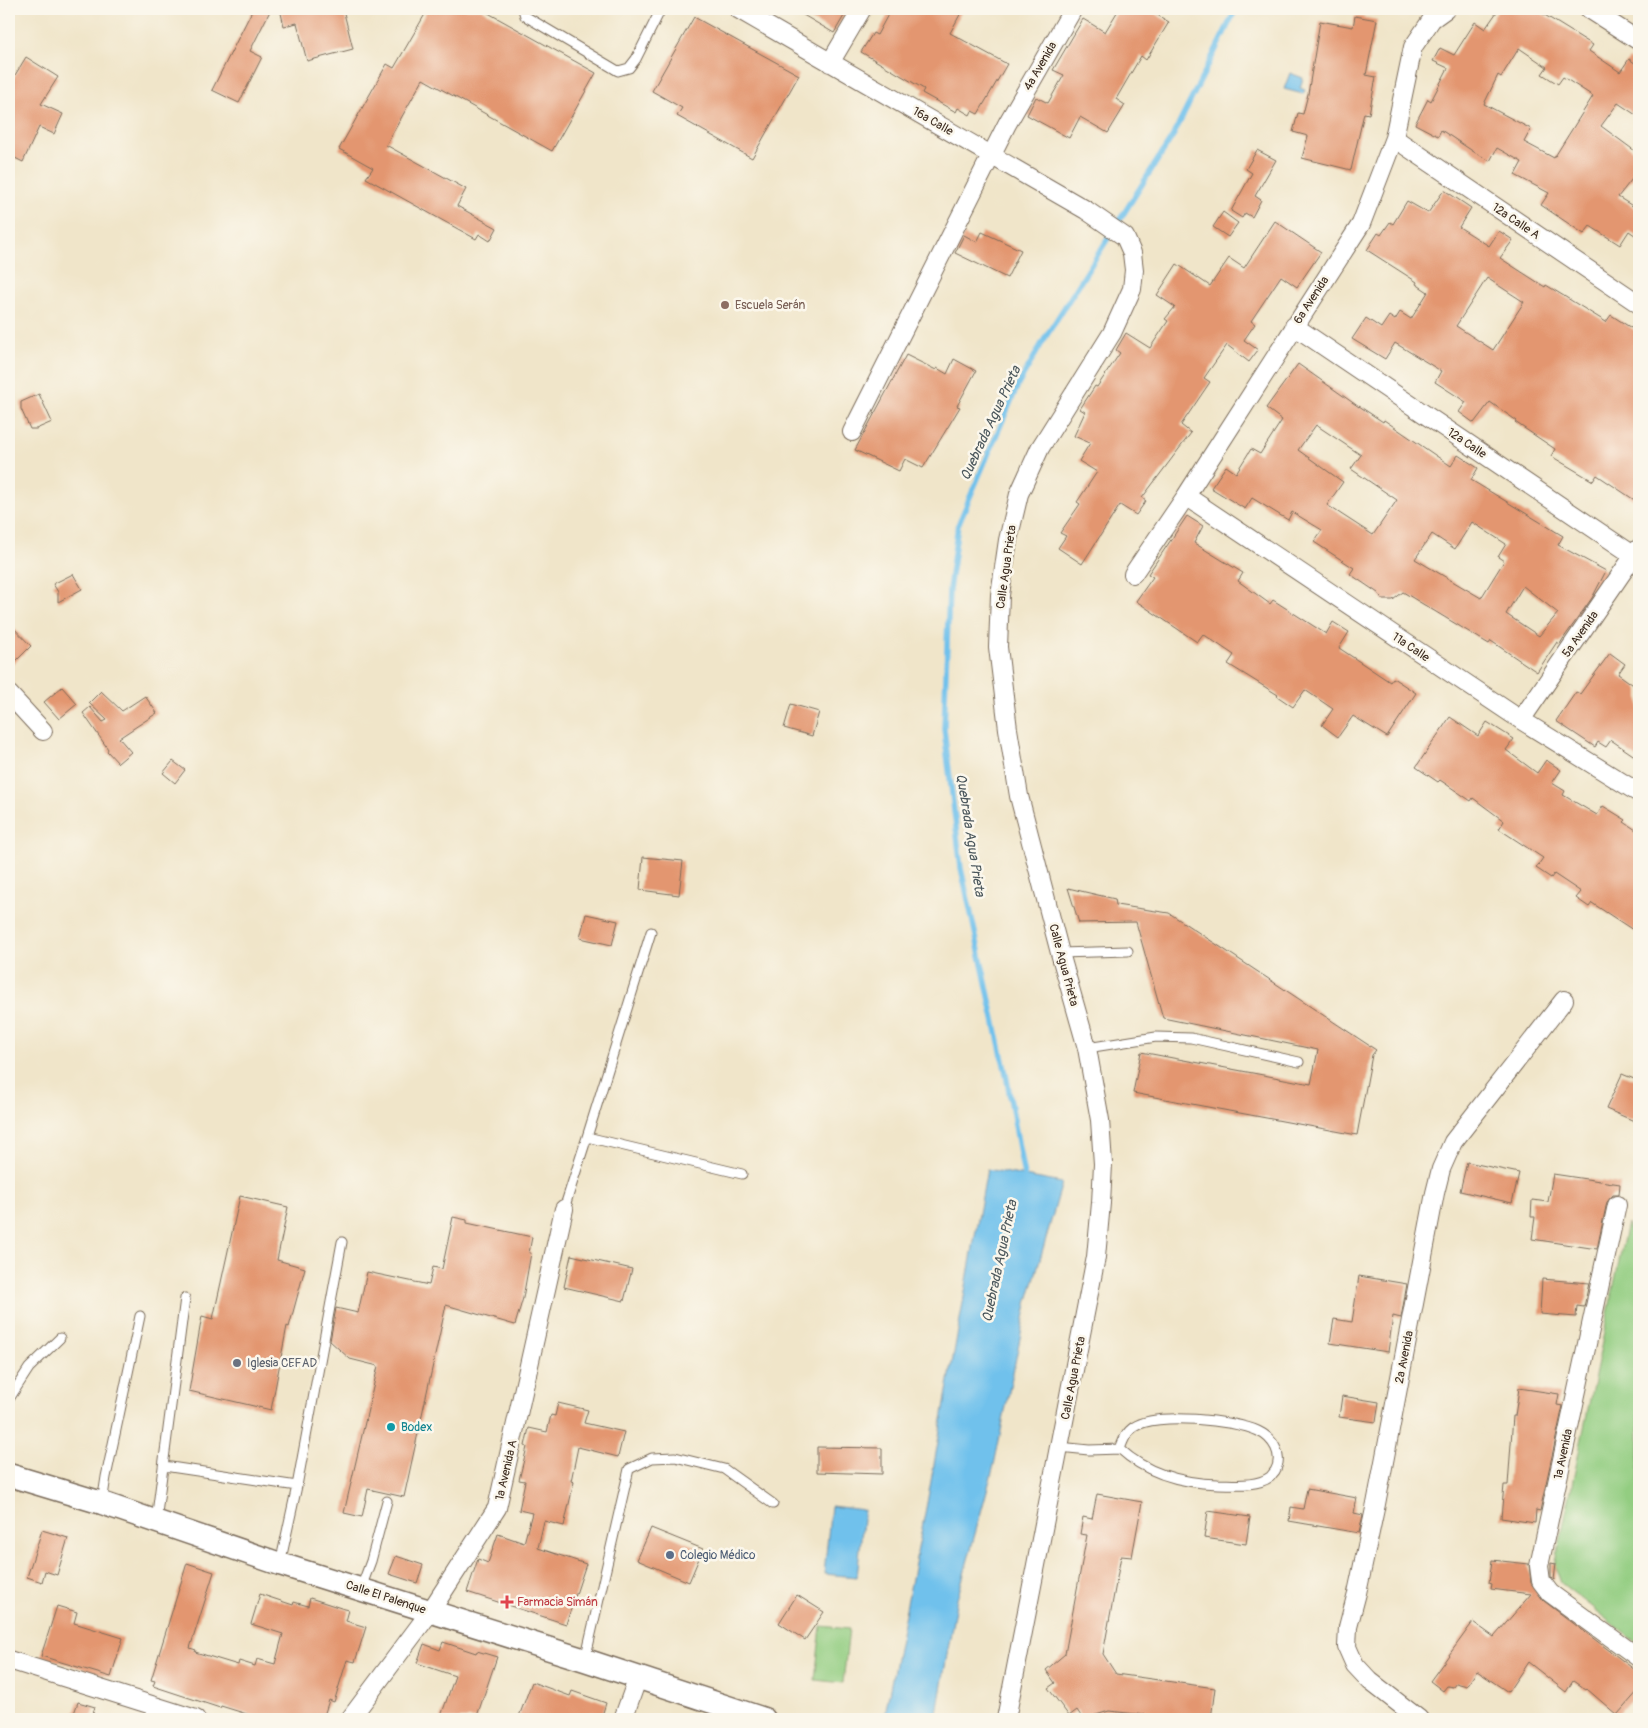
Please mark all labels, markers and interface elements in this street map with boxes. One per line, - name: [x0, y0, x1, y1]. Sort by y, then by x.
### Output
- street label: 4a Avenida: [1021, 39, 1061, 93]
- street label: 16a Calle: [910, 104, 956, 139]
- street label: 12a Calle A: [1489, 200, 1543, 243]
- street label: 6a Avenida: [1291, 273, 1333, 327]
- place label: Escuela Serán: [735, 298, 805, 313]
- marker: Escuela Serán: [719, 299, 731, 311]
- water label: Quebrada Agua Prieta: [957, 362, 1025, 483]
- street label: 12a Calle: [1444, 425, 1489, 462]
- street label: Calle Agua Prieta: [993, 524, 1020, 610]
- street label: 5a Avenida: [1559, 608, 1602, 660]
- street label: 11a Calle: [1389, 629, 1432, 665]
- water label: Quebrada Agua Prieta: [952, 773, 989, 899]
- street label: Calle Agua Prieta: [1045, 922, 1082, 1008]
- water label: Quebrada Agua Prieta: [978, 1197, 1021, 1324]
- street label: 2a Avenida: [1392, 1329, 1417, 1385]
- street label: Calle Agua Prieta: [1058, 1335, 1089, 1421]
- place label: Iglesia CEFAD: [247, 1356, 318, 1371]
- marker: Iglesia CEFAD: [231, 1357, 243, 1369]
- place label: Bodex: [401, 1420, 432, 1435]
- marker: Bodex: [385, 1421, 397, 1433]
- street label: 1a Avenida: [1551, 1427, 1576, 1481]
- street label: 1a Avenida A: [492, 1438, 521, 1502]
- place label: Colegio Médico: [680, 1548, 756, 1563]
- marker: Colegio Médico: [664, 1549, 676, 1561]
- street label: Calle El Palenque: [344, 1577, 428, 1618]
- place label: Farmacia Simán: [517, 1595, 598, 1610]
- marker: Farmacia Simán: [501, 1596, 513, 1608]

